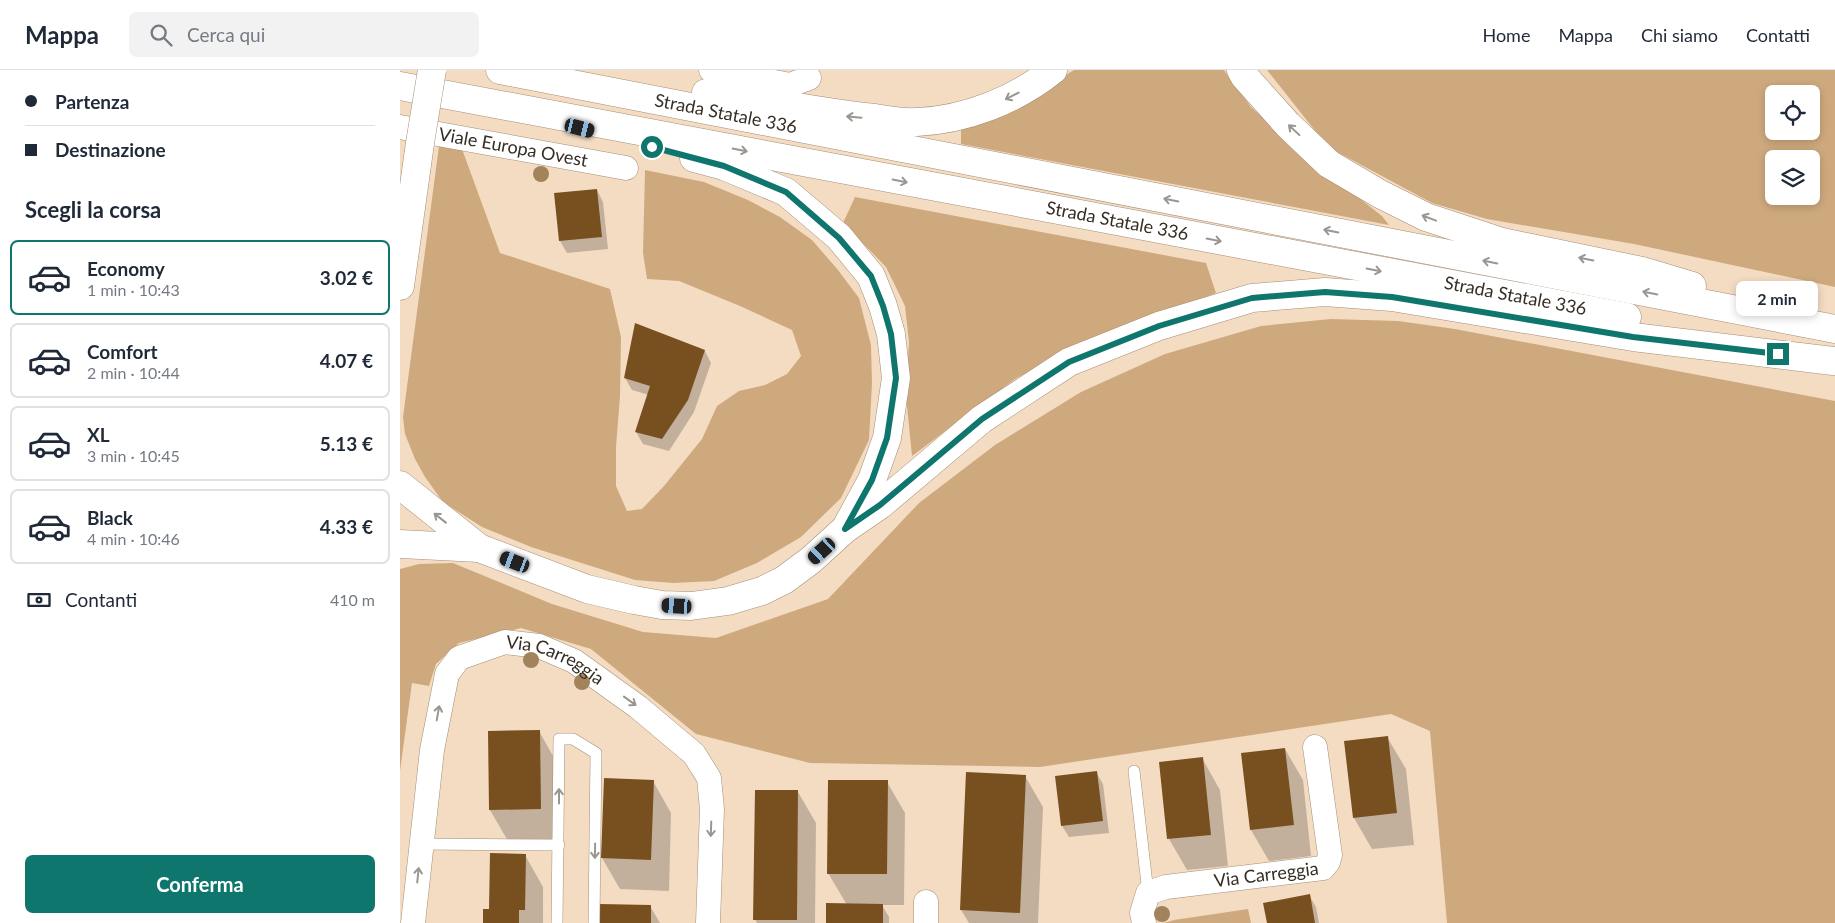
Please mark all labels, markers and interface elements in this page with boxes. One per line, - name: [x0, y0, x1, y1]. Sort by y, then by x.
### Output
- search box: [129, 12, 479, 57]
- text: Mappa: [25, 20, 99, 49]
- icon: search: [147, 21, 175, 49]
- text: Cerca qui: [187, 23, 265, 46]
- text: Home: [1482, 24, 1530, 46]
- text: Mappa: [1558, 24, 1613, 46]
- text: Chi siamo: [1641, 24, 1718, 46]
- text: Contatti: [1746, 24, 1810, 46]
- map controls: [1765, 85, 1820, 205]
- button: locate: [1765, 85, 1820, 140]
- street label: Strada Statale 336: [653, 88, 799, 137]
- text: Partenza: [55, 90, 129, 113]
- one-way arrow: [1005, 92, 1020, 101]
- one-way arrow: [846, 112, 862, 121]
- car: [563, 117, 596, 139]
- street label: Viale Europa Ovest: [437, 122, 590, 171]
- one-way arrow: [1288, 125, 1300, 137]
- route start: [641, 136, 663, 158]
- text: Destinazione: [55, 138, 166, 161]
- one-way arrow: [732, 146, 748, 156]
- button: layers: [1765, 150, 1820, 205]
- one-way arrow: [891, 176, 907, 186]
- one-way arrow: [1164, 195, 1180, 205]
- text: Scegli la corsa: [25, 196, 161, 223]
- street label: Strada Statale 336: [1044, 196, 1191, 244]
- one-way arrow: [1422, 213, 1437, 222]
- one-way arrow: [1323, 226, 1339, 236]
- one-way arrow: [1206, 235, 1222, 245]
- one-way arrow: [1578, 254, 1594, 263]
- icon: car: [27, 255, 72, 300]
- text: Economy: [87, 257, 165, 280]
- one-way arrow: [1483, 257, 1499, 267]
- one-way arrow: [1366, 265, 1382, 275]
- text: 3.02 €: [320, 266, 373, 289]
- street label: Strada Statale 336: [1442, 271, 1589, 319]
- text: 1 min · 10:43: [87, 280, 180, 299]
- callout: 2 min: [1737, 282, 1819, 316]
- one-way arrow: [1642, 288, 1658, 298]
- text: 2 min: [1757, 289, 1797, 308]
- icon: car: [27, 338, 72, 383]
- text: Comfort: [87, 340, 158, 363]
- route end: [1767, 343, 1789, 365]
- text: 4.07 €: [320, 349, 373, 372]
- text: 2 min · 10:44: [87, 363, 180, 382]
- icon: car: [27, 421, 72, 466]
- text: XL: [87, 423, 110, 446]
- text: 5.13 €: [320, 432, 373, 455]
- text: 3 min · 10:45: [87, 446, 180, 465]
- icon: car: [27, 504, 72, 549]
- text: Black: [87, 506, 133, 529]
- one-way arrow: [434, 513, 447, 524]
- text: 4.33 €: [320, 515, 373, 538]
- text: 4 min · 10:46: [87, 529, 180, 548]
- car: [805, 535, 838, 567]
- car: [498, 550, 531, 574]
- icon: cash: [25, 586, 53, 614]
- text: Contanti: [65, 588, 137, 611]
- text: 410 m: [330, 590, 375, 609]
- car: [661, 598, 692, 614]
- street label: Via Carreggia: [505, 630, 609, 689]
- one-way arrow: [623, 696, 637, 706]
- one-way arrow: [434, 706, 444, 722]
- one-way arrow: [554, 789, 564, 805]
- one-way arrow: [707, 820, 716, 836]
- one-way arrow: [590, 843, 600, 859]
- button: Conferma: [25, 855, 375, 913]
- street label: Via Carreggia: [1212, 857, 1320, 891]
- one-way arrow: [413, 867, 423, 883]

